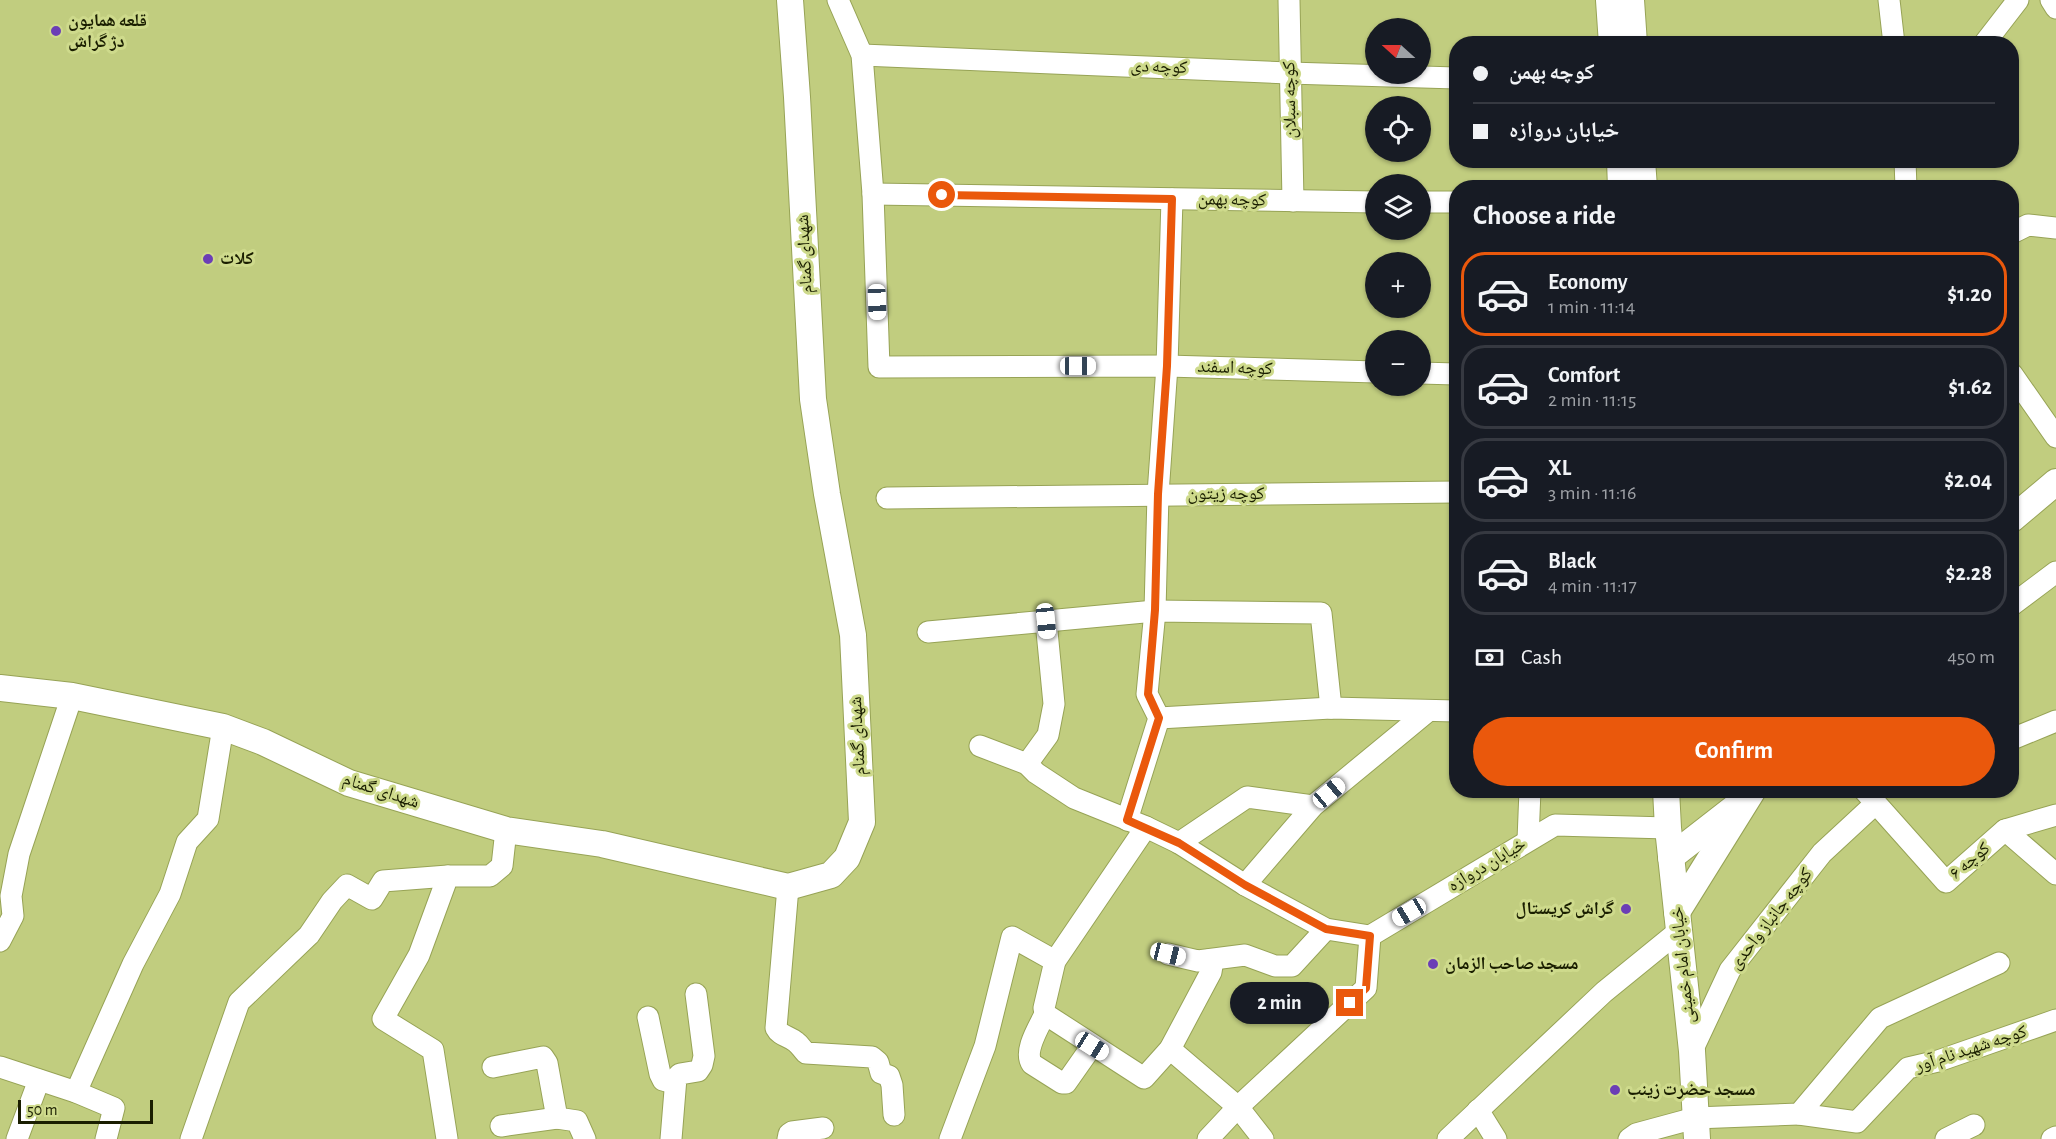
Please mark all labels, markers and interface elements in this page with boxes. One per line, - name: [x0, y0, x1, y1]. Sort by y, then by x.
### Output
- place label: قلعه همایون دژ گراش: [68, 12, 147, 52]
- north arrow: [1365, 18, 1431, 84]
- map controls: [1365, 18, 1431, 396]
- marker: قلعه همایون دژ گراش: [49, 24, 63, 38]
- street label: کوچه دی: [1130, 57, 1188, 78]
- street label: کوچه سبلان: [1280, 61, 1301, 139]
- text: کوچه بهمن: [1509, 61, 1594, 83]
- button: locate: [1365, 96, 1431, 162]
- text: خیابان دروازه: [1509, 119, 1619, 141]
- button: layers: [1365, 174, 1431, 240]
- route start: [928, 181, 955, 208]
- street label: کوچه بهمن: [1198, 190, 1267, 211]
- text: Choose a ride: [1473, 202, 1616, 229]
- street label: شهدای گمنام: [794, 214, 818, 294]
- place label: کلات: [220, 250, 254, 268]
- marker: کلات: [201, 252, 215, 266]
- button: +: [1365, 252, 1431, 318]
- icon: car: [1476, 267, 1530, 321]
- text: Economy: [1548, 271, 1628, 293]
- text: $1.20: [1947, 283, 1992, 305]
- car: [867, 284, 887, 320]
- text: 1 min · 11:14: [1548, 297, 1635, 317]
- button: −: [1365, 330, 1431, 396]
- car: [1060, 357, 1096, 375]
- street label: کوچه اسفند: [1197, 358, 1273, 379]
- icon: car: [1476, 360, 1530, 414]
- text: Comfort: [1548, 364, 1620, 386]
- text: $1.62: [1948, 376, 1992, 398]
- text: 2 min · 11:15: [1548, 390, 1636, 410]
- icon: car: [1476, 453, 1530, 507]
- text: XL: [1548, 457, 1571, 479]
- text: $2.04: [1944, 469, 1992, 491]
- text: 3 min · 11:16: [1548, 483, 1637, 503]
- street label: کوچه زیتون: [1187, 485, 1265, 504]
- icon: car: [1476, 546, 1530, 600]
- text: Black: [1548, 550, 1596, 572]
- text: $2.28: [1945, 562, 1992, 584]
- text: 4 min · 11:17: [1548, 576, 1637, 596]
- car: [1035, 602, 1057, 640]
- icon: cash: [1473, 641, 1506, 674]
- text: Cash: [1521, 646, 1562, 668]
- text: 450 m: [1947, 647, 1995, 667]
- street label: شهدای گمنام: [847, 696, 871, 776]
- button: Confirm: [1473, 717, 1995, 786]
- street label: شهدای گمنام: [340, 770, 421, 814]
- car: [1309, 775, 1349, 811]
- street label: خیابان دروازه: [1445, 835, 1529, 896]
- street label: کوچه ۶: [1946, 839, 1994, 883]
- street label: کوچه جانباز واحدی: [1726, 865, 1817, 974]
- car: [1389, 895, 1429, 929]
- place label: گراش کریستال: [1516, 899, 1614, 919]
- marker: گراش کریستال: [1619, 902, 1633, 916]
- street label: خیابان امام خمینی: [1668, 906, 1700, 1024]
- car: [1148, 941, 1188, 967]
- place label: مسجد صاحب الزمان: [1445, 955, 1579, 974]
- marker: مسجد صاحب الزمان: [1426, 957, 1440, 971]
- callout: 2 min: [1230, 982, 1329, 1024]
- route end: [1336, 989, 1363, 1016]
- text: 2 min: [1257, 993, 1302, 1013]
- street label: کوچه شهید نام آور: [1912, 1021, 2030, 1078]
- car: [1072, 1029, 1112, 1063]
- place label: مسجد حضرت زینب: [1627, 1081, 1756, 1100]
- marker: مسجد حضرت زینب: [1608, 1083, 1622, 1097]
- scale bar: [18, 1097, 153, 1124]
- text: 50 m: [27, 1102, 58, 1118]

